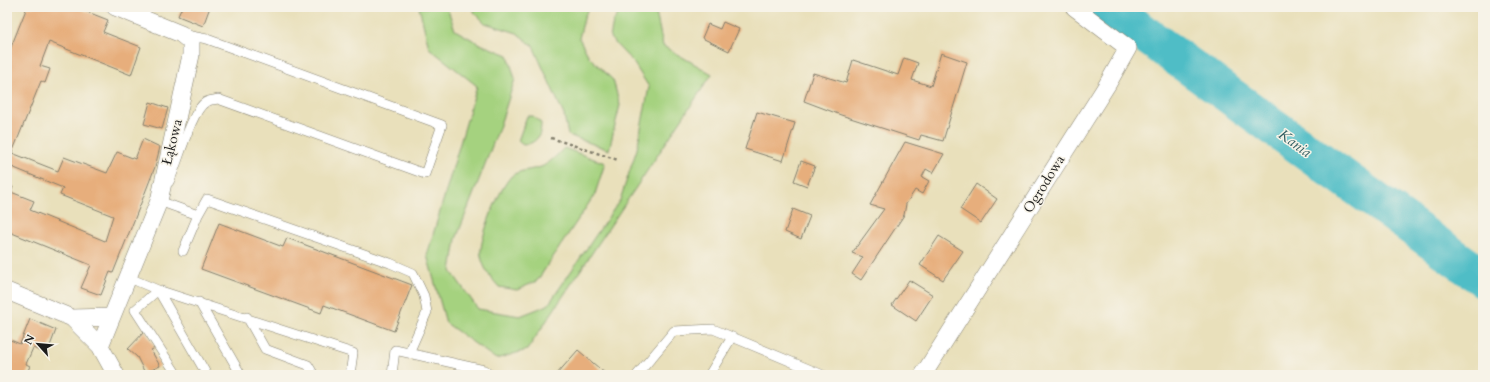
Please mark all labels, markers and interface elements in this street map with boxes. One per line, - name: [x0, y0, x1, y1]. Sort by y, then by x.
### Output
- street label: Łąkowa: [157, 117, 187, 167]
- water label: Kania: [1274, 124, 1316, 162]
- street label: Ogrodowa: [1019, 151, 1069, 217]
- north arrow: [18, 324, 58, 364]
- text: N: [21, 332, 39, 347]

